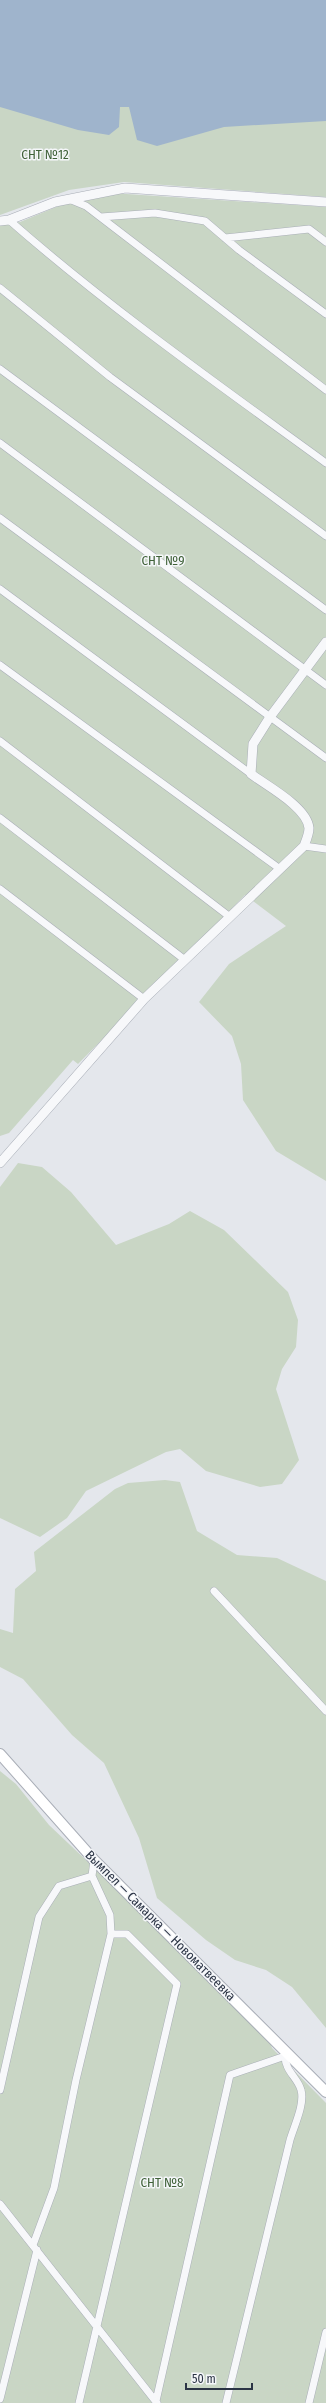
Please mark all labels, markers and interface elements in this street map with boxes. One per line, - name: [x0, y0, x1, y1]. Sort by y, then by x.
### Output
- park label: СНТ №12: [21, 147, 69, 162]
- park label: СНТ №9: [142, 553, 184, 568]
- street label: Вымпел — Самарка — Новоматвеевка: [82, 1847, 239, 2004]
- park label: СНТ №8: [140, 2175, 184, 2190]
- scale bar: [186, 2365, 252, 2391]
- text: 50 m: [192, 2372, 216, 2386]

